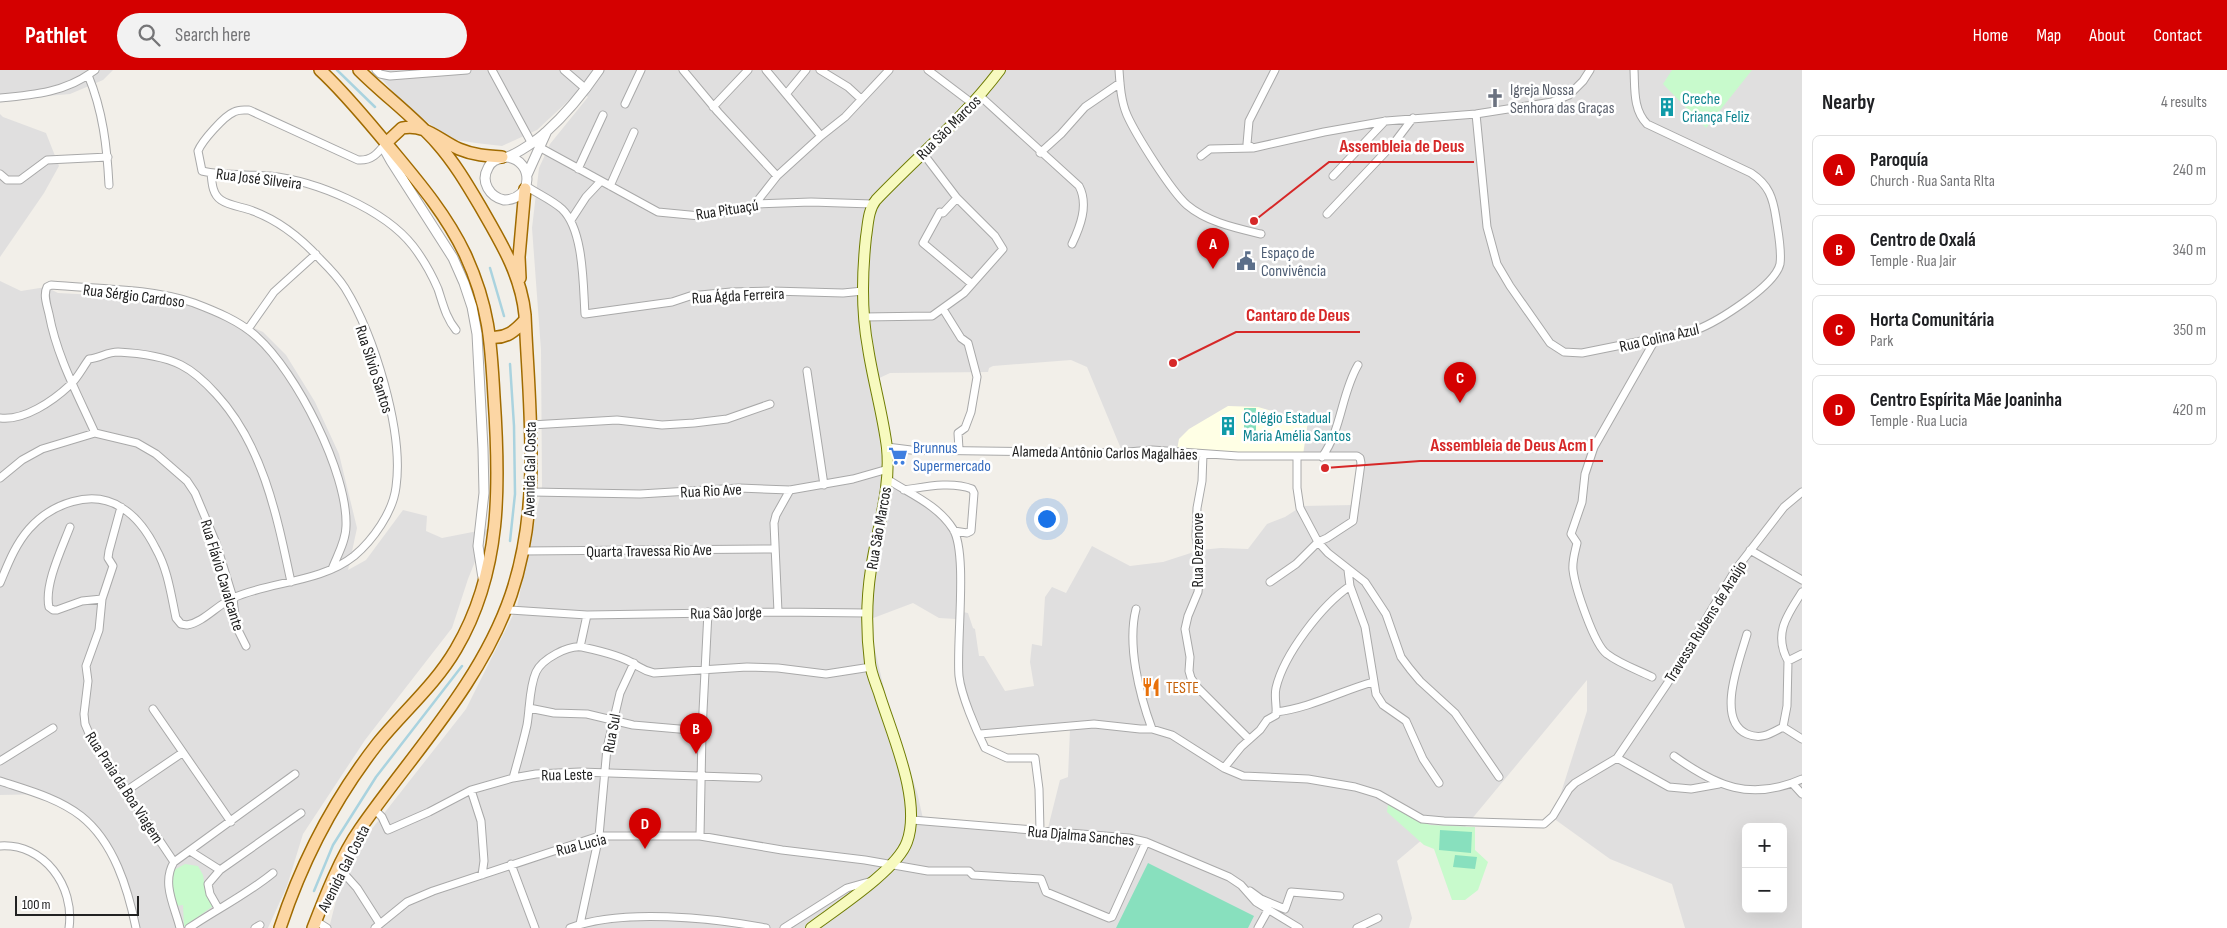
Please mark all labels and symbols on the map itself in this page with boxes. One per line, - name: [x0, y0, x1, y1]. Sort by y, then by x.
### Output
- place label: Igreja Nossa Senhora das Graças: [1510, 81, 1615, 118]
- church icon: Igreja Nossa Senhora das Graças: [1484, 87, 1506, 109]
- place label: Creche Criança Feliz: [1682, 90, 1750, 127]
- street label: Rua São Marcos: [913, 92, 986, 164]
- building icon: Creche Criança Feliz: [1656, 96, 1678, 118]
- callout: Assembleia de Deus: [1329, 129, 1474, 162]
- text: Assembleia de Deus: [1338, 136, 1465, 157]
- street label: Rua José Silveira: [215, 165, 303, 194]
- street label: Rua Pituaçú: [694, 196, 760, 225]
- pin: A: [1197, 228, 1229, 269]
- place label: Espaço de Convivência: [1261, 244, 1326, 281]
- public building icon: Espaço de Convivência: [1235, 250, 1257, 272]
- street label: Rua Sérgio Cardoso: [82, 281, 186, 312]
- street label: Rua Ágda Ferreira: [691, 285, 785, 308]
- callout: Cantaro de Deus: [1236, 299, 1360, 332]
- text: Cantaro de Deus: [1246, 305, 1350, 326]
- street label: Rua Colina Azul: [1618, 320, 1701, 357]
- street label: Rua Silvio Santos: [350, 323, 397, 416]
- pin: C: [1444, 362, 1476, 403]
- place label: Colégio Estadual Maria Amélia Santos: [1243, 409, 1351, 446]
- building icon: Colégio Estadual Maria Amélia Santos: [1217, 415, 1239, 437]
- street label: Avenida Gal Costa: [520, 421, 541, 518]
- callout: Assembleia de Deus Acm I: [1420, 428, 1603, 461]
- text: Assembleia de Deus Acm I: [1430, 435, 1593, 456]
- place label: Brunnus Supermercado: [913, 439, 991, 476]
- street label: Alameda Antônio Carlos Magalhães: [1011, 442, 1198, 465]
- supermarket icon: Brunnus Supermercado: [887, 445, 909, 467]
- street label: Rua Rio Ave: [680, 480, 742, 503]
- street label: Rua São Marcos: [863, 485, 896, 571]
- your location: [1034, 506, 1060, 532]
- street label: Rua Dezenove: [1189, 513, 1208, 587]
- street label: Rua Flávio Cavalcante: [196, 517, 248, 633]
- street label: Quarta Travessa Rio Ave: [586, 541, 712, 562]
- street label: Travessa Rubens de Araújo: [1661, 557, 1751, 686]
- street label: Rua São Jorge: [690, 603, 762, 624]
- restaurant icon: TESTE: [1140, 676, 1162, 698]
- place label: TESTE: [1166, 679, 1199, 698]
- street label: Rua Sul: [599, 712, 626, 754]
- pin: B: [680, 713, 712, 754]
- street label: Rua Praia da Boa Viagem: [81, 729, 167, 847]
- street label: Rua Leste: [541, 766, 593, 785]
- pin: D: [629, 808, 661, 849]
- street label: Avenida Gal Costa: [314, 822, 374, 916]
- street label: Rua Djalma Sanches: [1027, 822, 1135, 851]
- street label: Rua Lucia: [554, 830, 608, 861]
- scale bar: [15, 893, 139, 916]

